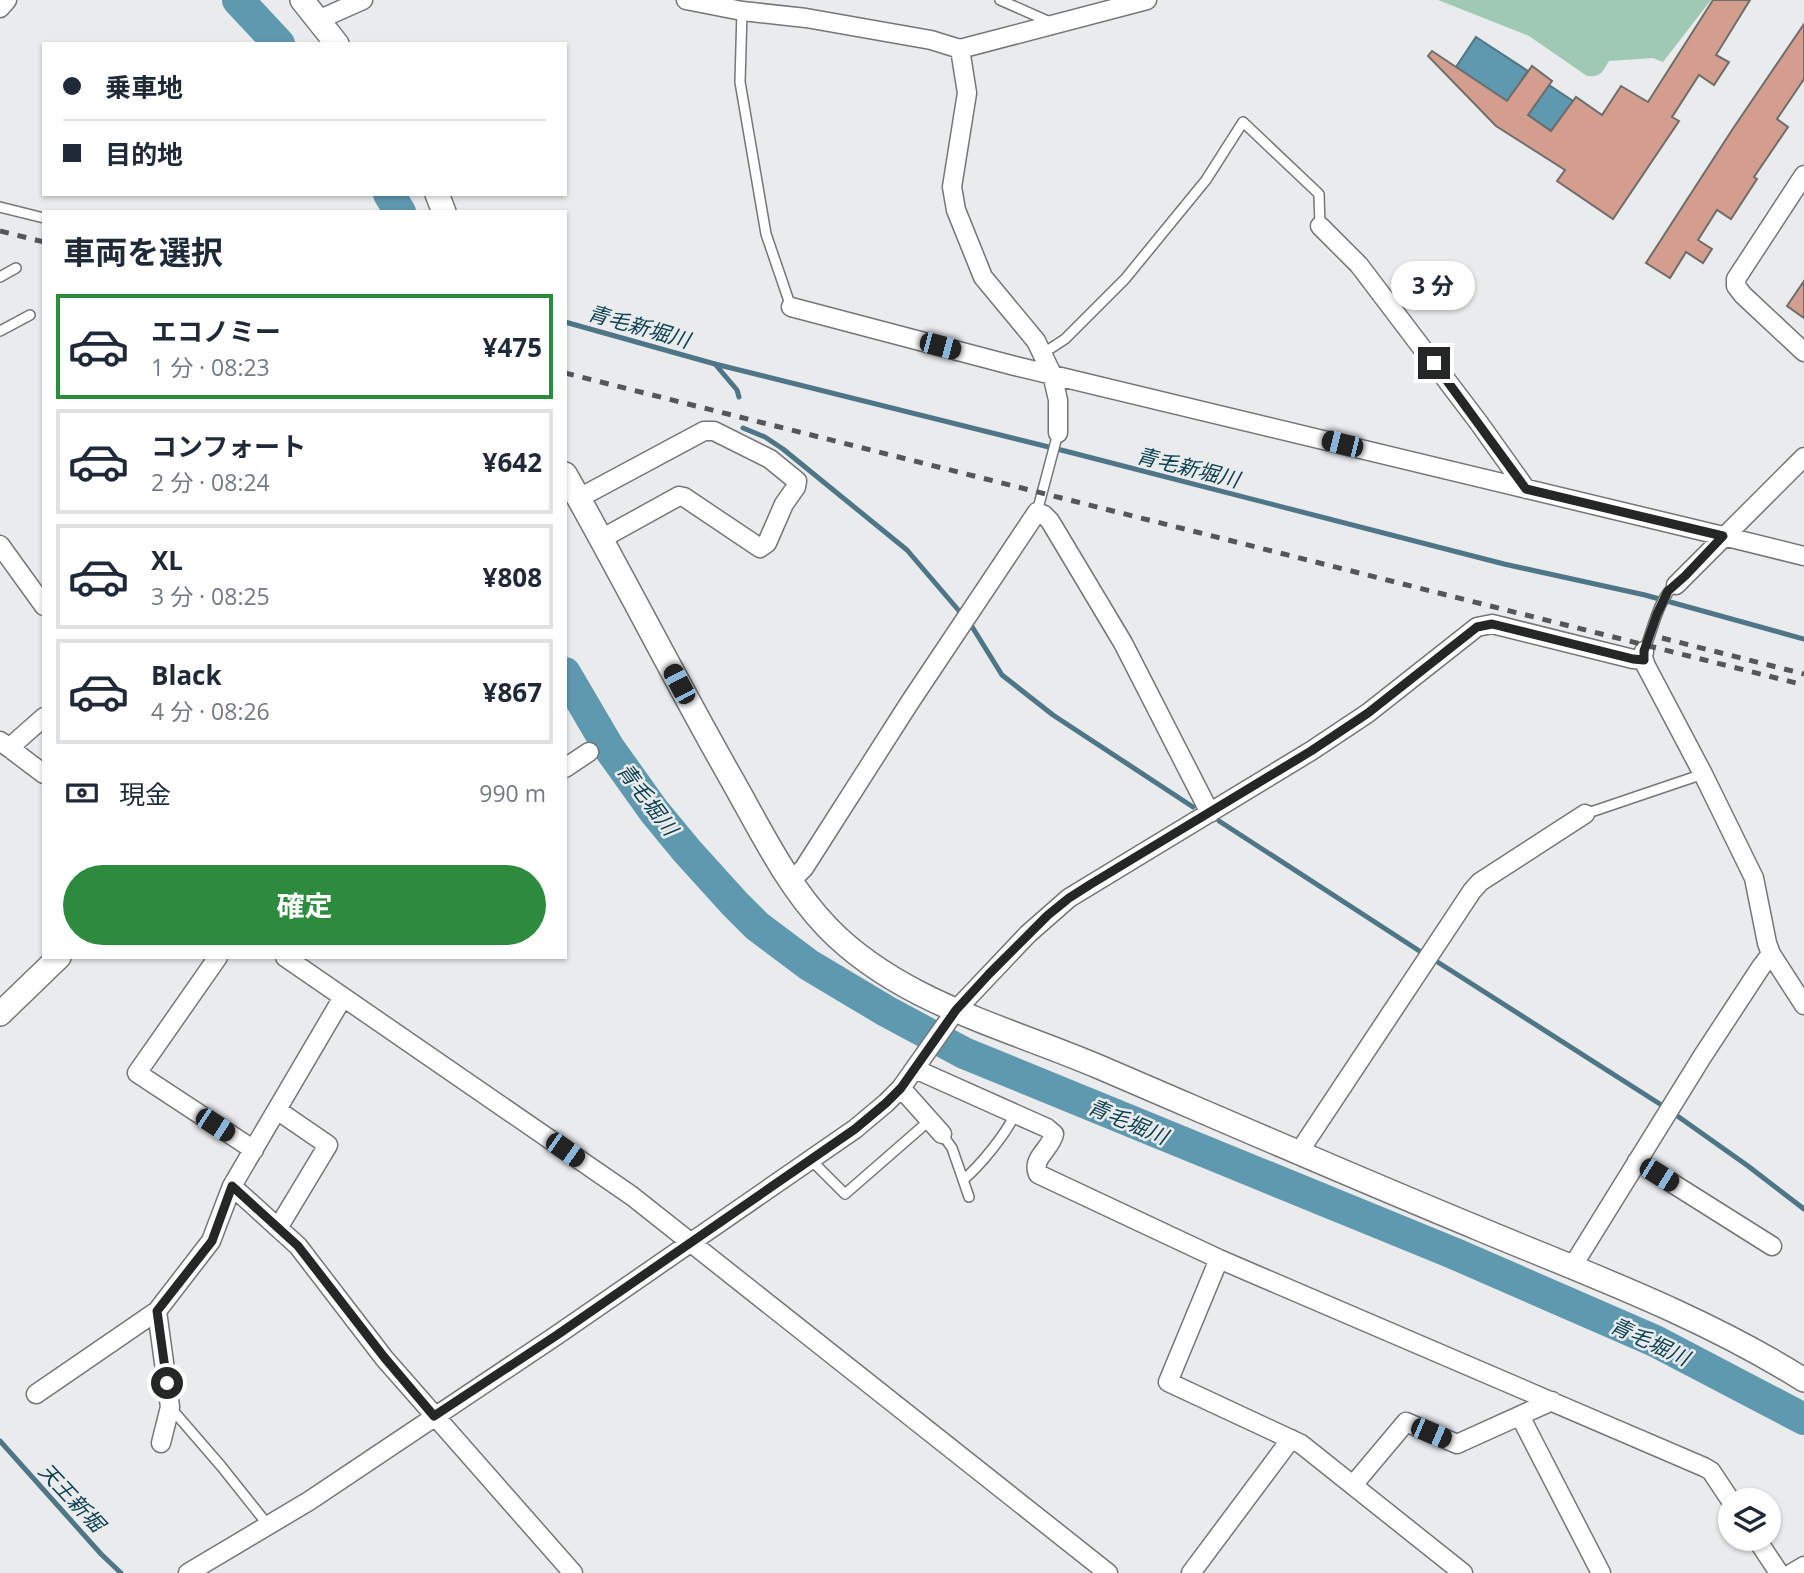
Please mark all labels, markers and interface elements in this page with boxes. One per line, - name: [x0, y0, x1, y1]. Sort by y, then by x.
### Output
- text: 乗車地: [105, 69, 183, 105]
- text: 目的地: [105, 136, 183, 172]
- text: 車両を選択: [63, 230, 223, 273]
- callout: 3 分: [1392, 262, 1476, 310]
- text: 3 分: [1412, 269, 1454, 301]
- water label: 青毛新堀川: [585, 298, 695, 354]
- text: エコノミー: [151, 313, 281, 349]
- icon: car: [67, 315, 130, 378]
- text: ¥475: [483, 329, 542, 365]
- car: [917, 330, 964, 362]
- route end: [1418, 347, 1450, 379]
- text: 1 分 · 08:23: [151, 351, 270, 383]
- text: コンフォート: [151, 428, 306, 464]
- car: [1320, 429, 1365, 459]
- icon: car: [67, 430, 130, 493]
- water label: 青毛新堀川: [1134, 441, 1244, 494]
- text: ¥642: [483, 444, 542, 480]
- text: 2 分 · 08:24: [151, 466, 270, 498]
- text: XL: [151, 542, 183, 578]
- icon: car: [67, 545, 130, 608]
- text: ¥808: [483, 559, 542, 595]
- text: 3 分 · 08:25: [151, 580, 270, 612]
- text: Black: [151, 657, 222, 693]
- icon: car: [67, 660, 130, 723]
- car: [660, 661, 699, 707]
- text: ¥867: [483, 674, 542, 710]
- text: 4 分 · 08:26: [151, 695, 270, 727]
- water label: 青毛堀川: [612, 757, 686, 843]
- icon: cash: [63, 774, 101, 812]
- text: 現金: [119, 776, 171, 812]
- text: 990 m: [479, 777, 546, 809]
- button: 確定: [63, 865, 546, 945]
- water label: 青毛堀川: [1084, 1092, 1174, 1151]
- car: [192, 1105, 239, 1145]
- car: [542, 1129, 589, 1171]
- car: [1636, 1155, 1683, 1195]
- water label: 青毛堀川: [1606, 1311, 1696, 1372]
- route start: [151, 1367, 183, 1399]
- car: [1408, 1415, 1455, 1451]
- water label: 天王新堀: [33, 1457, 113, 1539]
- map controls: [1718, 1488, 1781, 1551]
- button: layers: [1718, 1488, 1781, 1551]

